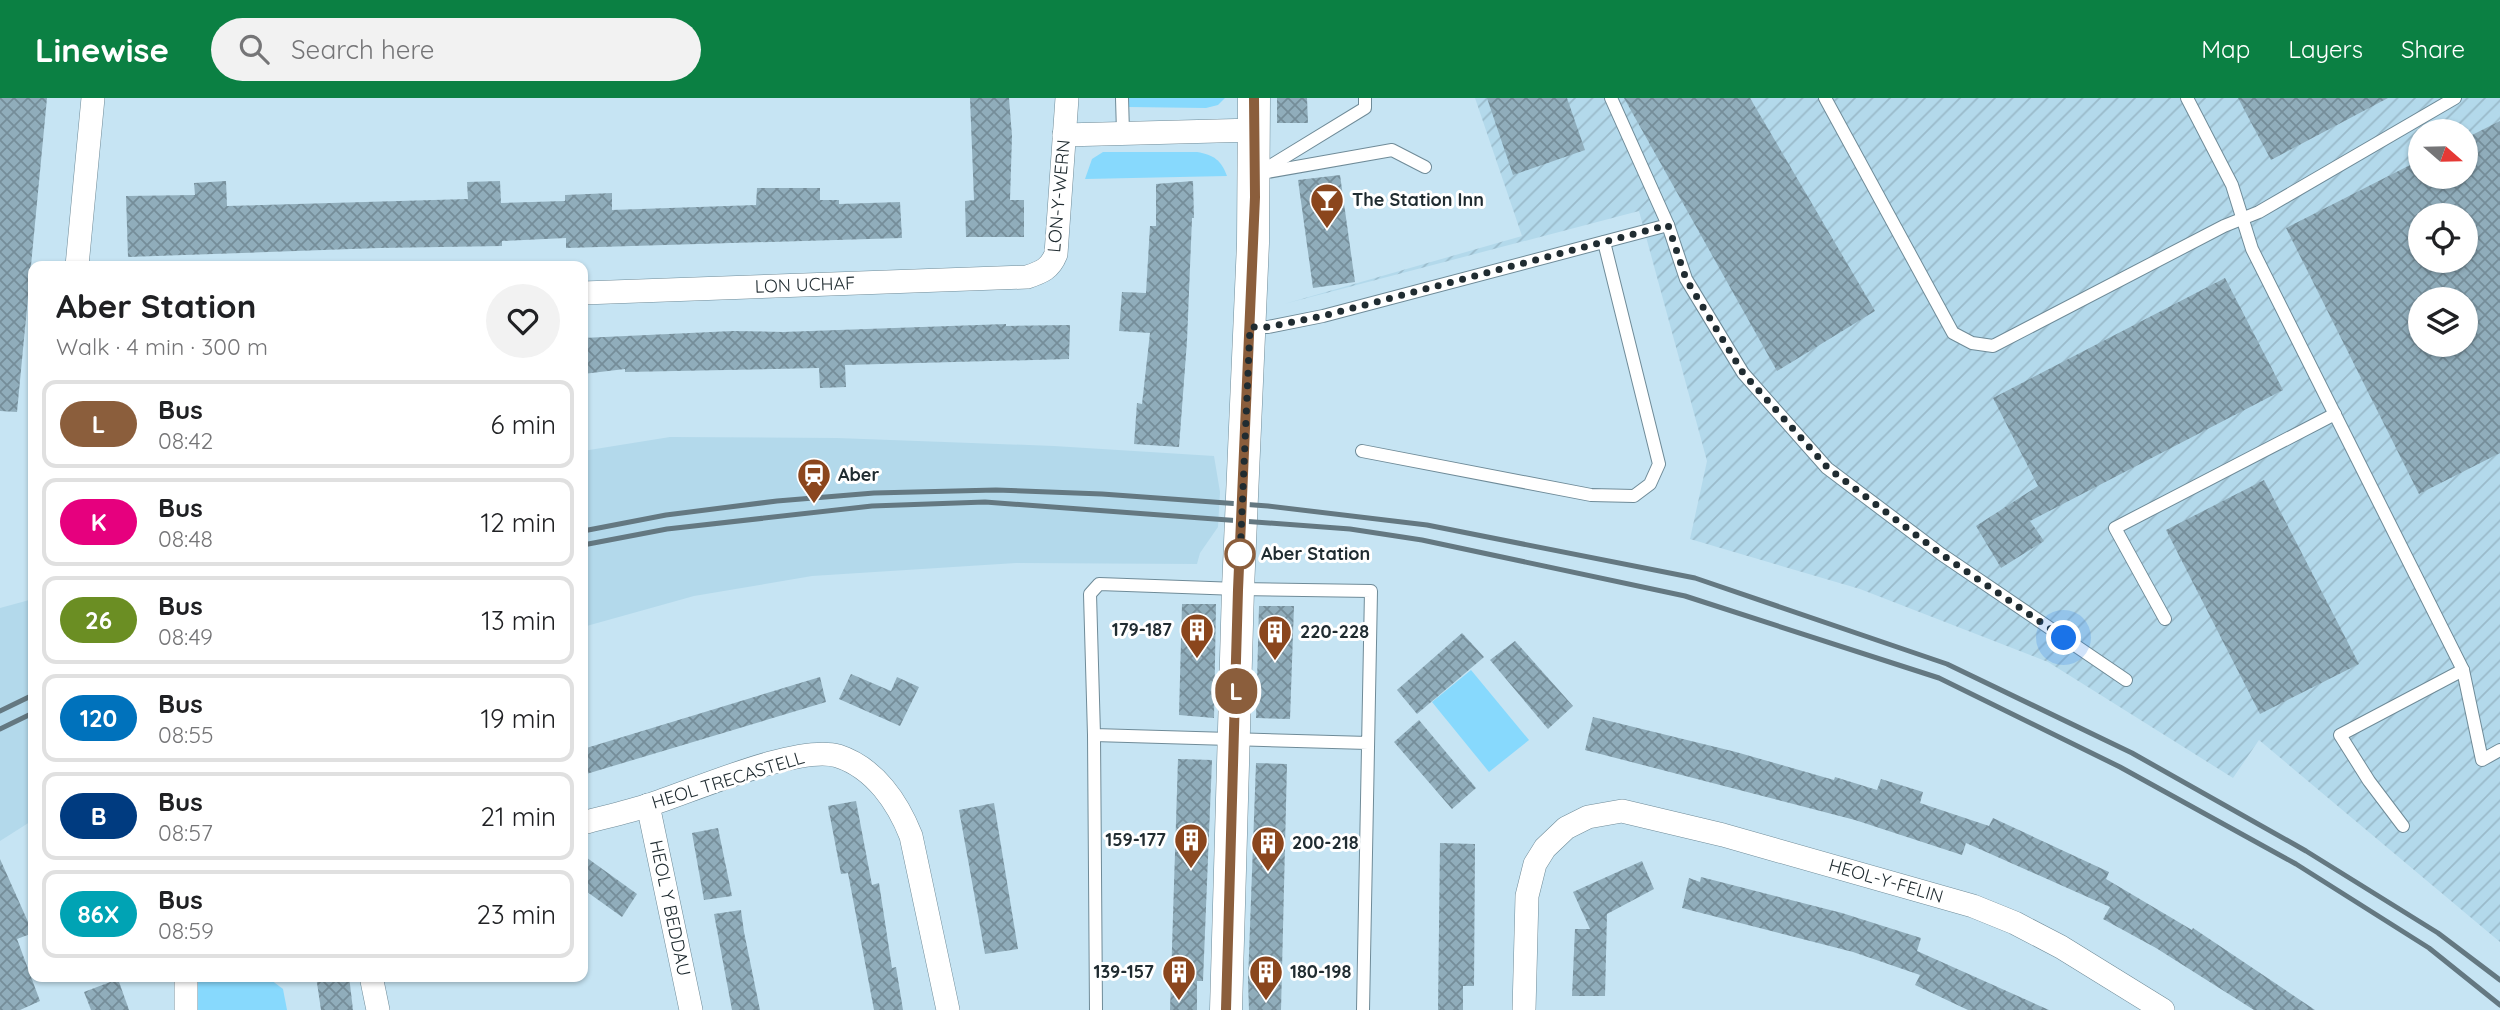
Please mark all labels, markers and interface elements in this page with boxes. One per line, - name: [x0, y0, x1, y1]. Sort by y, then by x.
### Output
- search box: [211, 18, 701, 81]
- text: Linewise: [35, 29, 169, 70]
- icon: search: [235, 30, 273, 68]
- text: Search here: [291, 33, 435, 66]
- text: Map: [2201, 34, 2250, 64]
- text: Layers: [2288, 34, 2363, 64]
- text: Share: [2401, 34, 2465, 64]
- north arrow: [2408, 119, 2478, 189]
- map controls: [2408, 119, 2478, 357]
- street label: LON-Y-WERN: [1042, 139, 1075, 253]
- bar icon: The Station Inn: [1308, 181, 1346, 230]
- place label: The Station Inn: [1352, 188, 1484, 211]
- button: locate: [2408, 203, 2478, 273]
- street label: LON UCHAF: [754, 271, 856, 298]
- button: heart: [486, 284, 560, 358]
- text: Aber Station: [56, 285, 256, 326]
- button: layers: [2408, 287, 2478, 357]
- text: Walk · 4 min · 300 m: [56, 332, 268, 361]
- text: Bus: [158, 393, 203, 426]
- text: 6 min: [491, 408, 556, 441]
- text: L: [92, 409, 105, 439]
- text: 08:42: [158, 426, 213, 455]
- station icon: Aber: [795, 456, 833, 505]
- place label: Aber: [838, 463, 879, 486]
- text: Bus: [158, 491, 203, 524]
- text: 12 min: [481, 506, 556, 539]
- text: K: [91, 507, 106, 537]
- text: 08:48: [158, 524, 213, 553]
- marker: Aber Station: [1225, 539, 1255, 569]
- place label: Aber Station: [1261, 542, 1370, 565]
- text: Bus: [158, 589, 203, 622]
- text: 13 min: [481, 604, 556, 637]
- text: 26: [85, 605, 112, 635]
- building icon: 179-187: [1178, 611, 1216, 660]
- building icon: 220-228: [1256, 613, 1294, 662]
- place label: 179-187: [1112, 618, 1172, 641]
- place label: 220-228: [1300, 620, 1369, 643]
- your location: [2046, 620, 2081, 655]
- text: 08:49: [158, 622, 213, 651]
- line badge: L: [1213, 668, 1259, 714]
- text: L: [1229, 676, 1243, 706]
- text: Bus: [158, 687, 203, 720]
- text: 19 min: [480, 702, 556, 735]
- text: 120: [80, 703, 117, 733]
- text: 08:55: [158, 720, 213, 749]
- street label: HEOL TRECASTELL: [649, 745, 807, 814]
- text: Bus: [158, 785, 203, 818]
- text: 21 min: [481, 800, 556, 833]
- text: B: [91, 801, 106, 831]
- text: 08:57: [158, 818, 213, 847]
- building icon: 159-177: [1172, 821, 1210, 870]
- building icon: 200-218: [1249, 824, 1287, 873]
- place label: 159-177: [1105, 828, 1166, 851]
- place label: 200-218: [1292, 831, 1359, 854]
- street label: HEOL Y BEDDAU: [645, 838, 696, 978]
- street label: HEOL-Y-FELIN: [1826, 853, 1946, 908]
- text: Bus: [158, 883, 203, 916]
- text: 23 min: [477, 898, 556, 931]
- text: 86X: [77, 899, 120, 929]
- text: 08:59: [158, 916, 214, 945]
- building icon: 139-157: [1160, 953, 1198, 1002]
- building icon: 180-198: [1247, 953, 1285, 1002]
- place label: 139-157: [1093, 960, 1154, 983]
- place label: 180-198: [1290, 960, 1352, 983]

